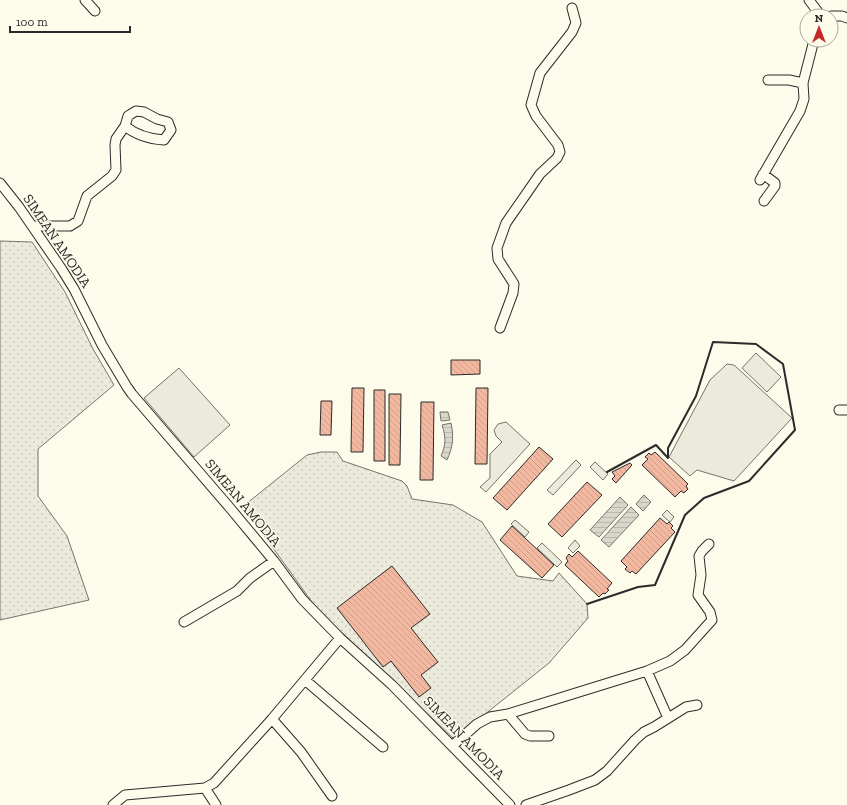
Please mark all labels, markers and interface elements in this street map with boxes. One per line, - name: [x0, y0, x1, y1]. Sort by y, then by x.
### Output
- scale bar: [10, 8, 130, 34]
- north arrow: [799, 8, 839, 48]
- text: N: [815, 12, 824, 25]
- text: 100 m: [16, 15, 48, 29]
- street label: SIMEAN AMODIA: [19, 191, 95, 292]
- street label: SIMEAN AMODIA: [201, 456, 285, 551]
- street label: SIMEAN AMODIA: [420, 693, 509, 784]

